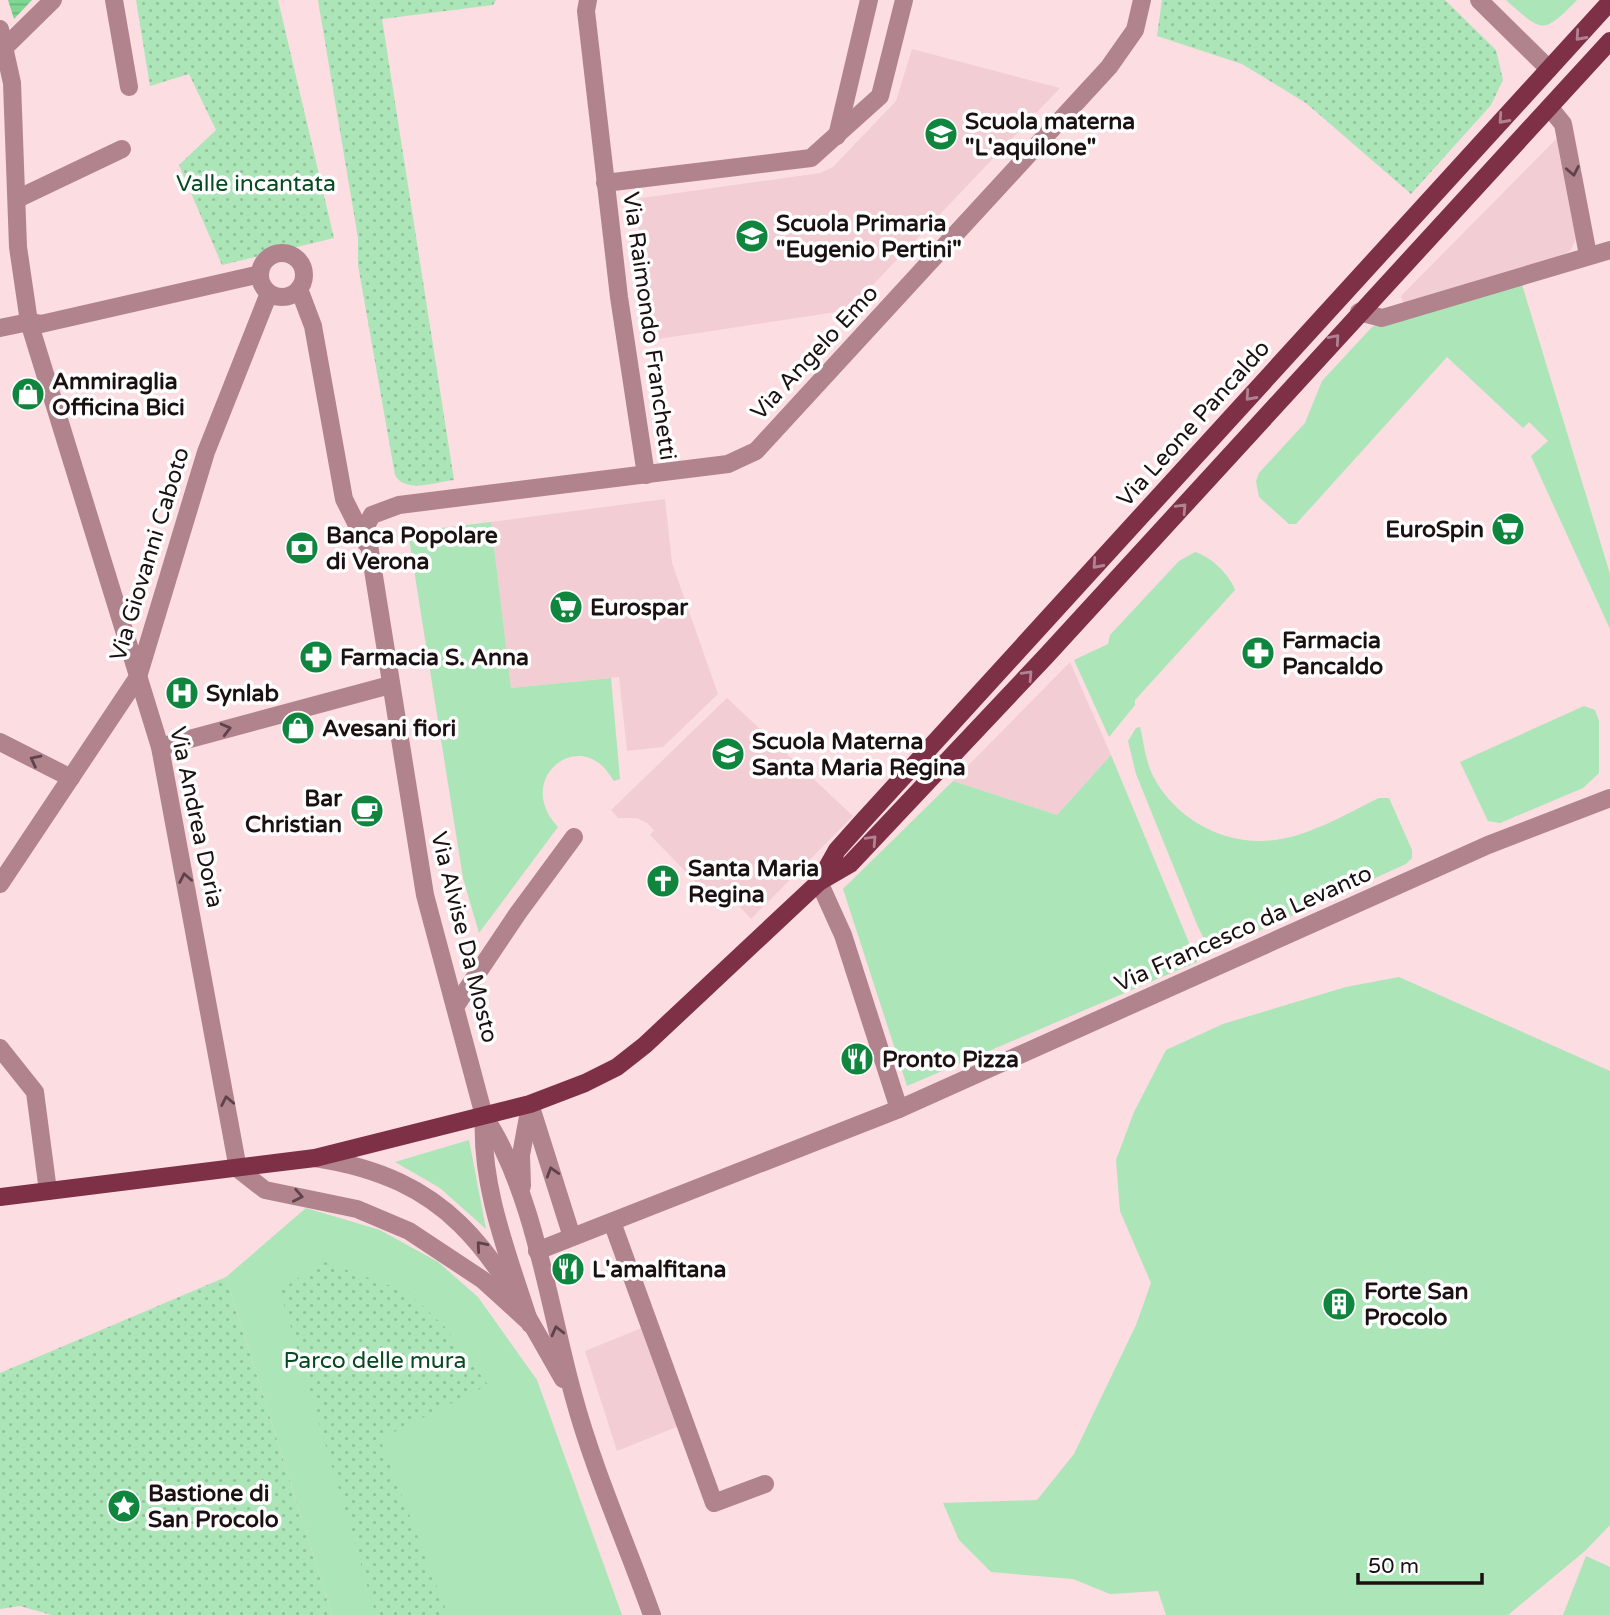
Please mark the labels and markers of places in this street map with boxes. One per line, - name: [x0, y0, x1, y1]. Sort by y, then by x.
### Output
- place label: Scuola materna "L'aquilone": [965, 108, 1135, 162]
- school or university icon: Scuola materna "L'aquilone": [922, 115, 960, 153]
- place label: Scuola Primaria "Eugenio Pertini": [776, 210, 962, 264]
- school or university icon: Scuola Primaria "Eugenio Pertini": [733, 217, 771, 255]
- place label: Ammiraglia Officina Bici: [52, 368, 185, 422]
- shop icon: Ammiraglia Officina Bici: [9, 375, 47, 413]
- supermarket icon: EuroSpin: [1489, 510, 1527, 548]
- place label: EuroSpin: [1385, 516, 1484, 544]
- place label: Banca Popolare di Verona: [326, 522, 498, 576]
- bank icon: Banca Popolare di Verona: [283, 529, 321, 567]
- supermarket icon: Eurospar: [547, 588, 585, 626]
- place label: Eurospar: [590, 594, 689, 622]
- place label: Farmacia Pancaldo: [1282, 627, 1383, 681]
- pharmacy icon: Farmacia Pancaldo: [1239, 634, 1277, 672]
- pharmacy icon: Farmacia S. Anna: [297, 638, 335, 676]
- place label: Farmacia S. Anna: [340, 644, 529, 672]
- hospital icon: Synlab: [163, 674, 201, 712]
- place label: Synlab: [206, 680, 279, 708]
- shop icon: Avesani fiori: [279, 709, 317, 747]
- place label: Avesani fiori: [322, 715, 456, 743]
- place label: Scuola Materna Santa Maria Regina: [752, 728, 966, 782]
- school or university icon: Scuola Materna Santa Maria Regina: [709, 735, 747, 773]
- place label: Bar Christian: [245, 785, 343, 839]
- cafe icon: Bar Christian: [348, 792, 386, 830]
- place label: Santa Maria Regina: [688, 855, 819, 909]
- church icon: Santa Maria Regina: [644, 862, 682, 900]
- restaurant icon: Pronto Pizza: [838, 1040, 876, 1078]
- place label: Pronto Pizza: [882, 1046, 1019, 1074]
- restaurant icon: L'amalfitana: [549, 1250, 587, 1288]
- place label: L'amalfitana: [592, 1256, 726, 1284]
- place label: Forte San Procolo: [1364, 1278, 1469, 1332]
- building icon: Forte San Procolo: [1320, 1285, 1358, 1323]
- place label: Bastione di San Procolo: [148, 1480, 279, 1534]
- place icon: Bastione di San Procolo: [105, 1487, 143, 1525]

